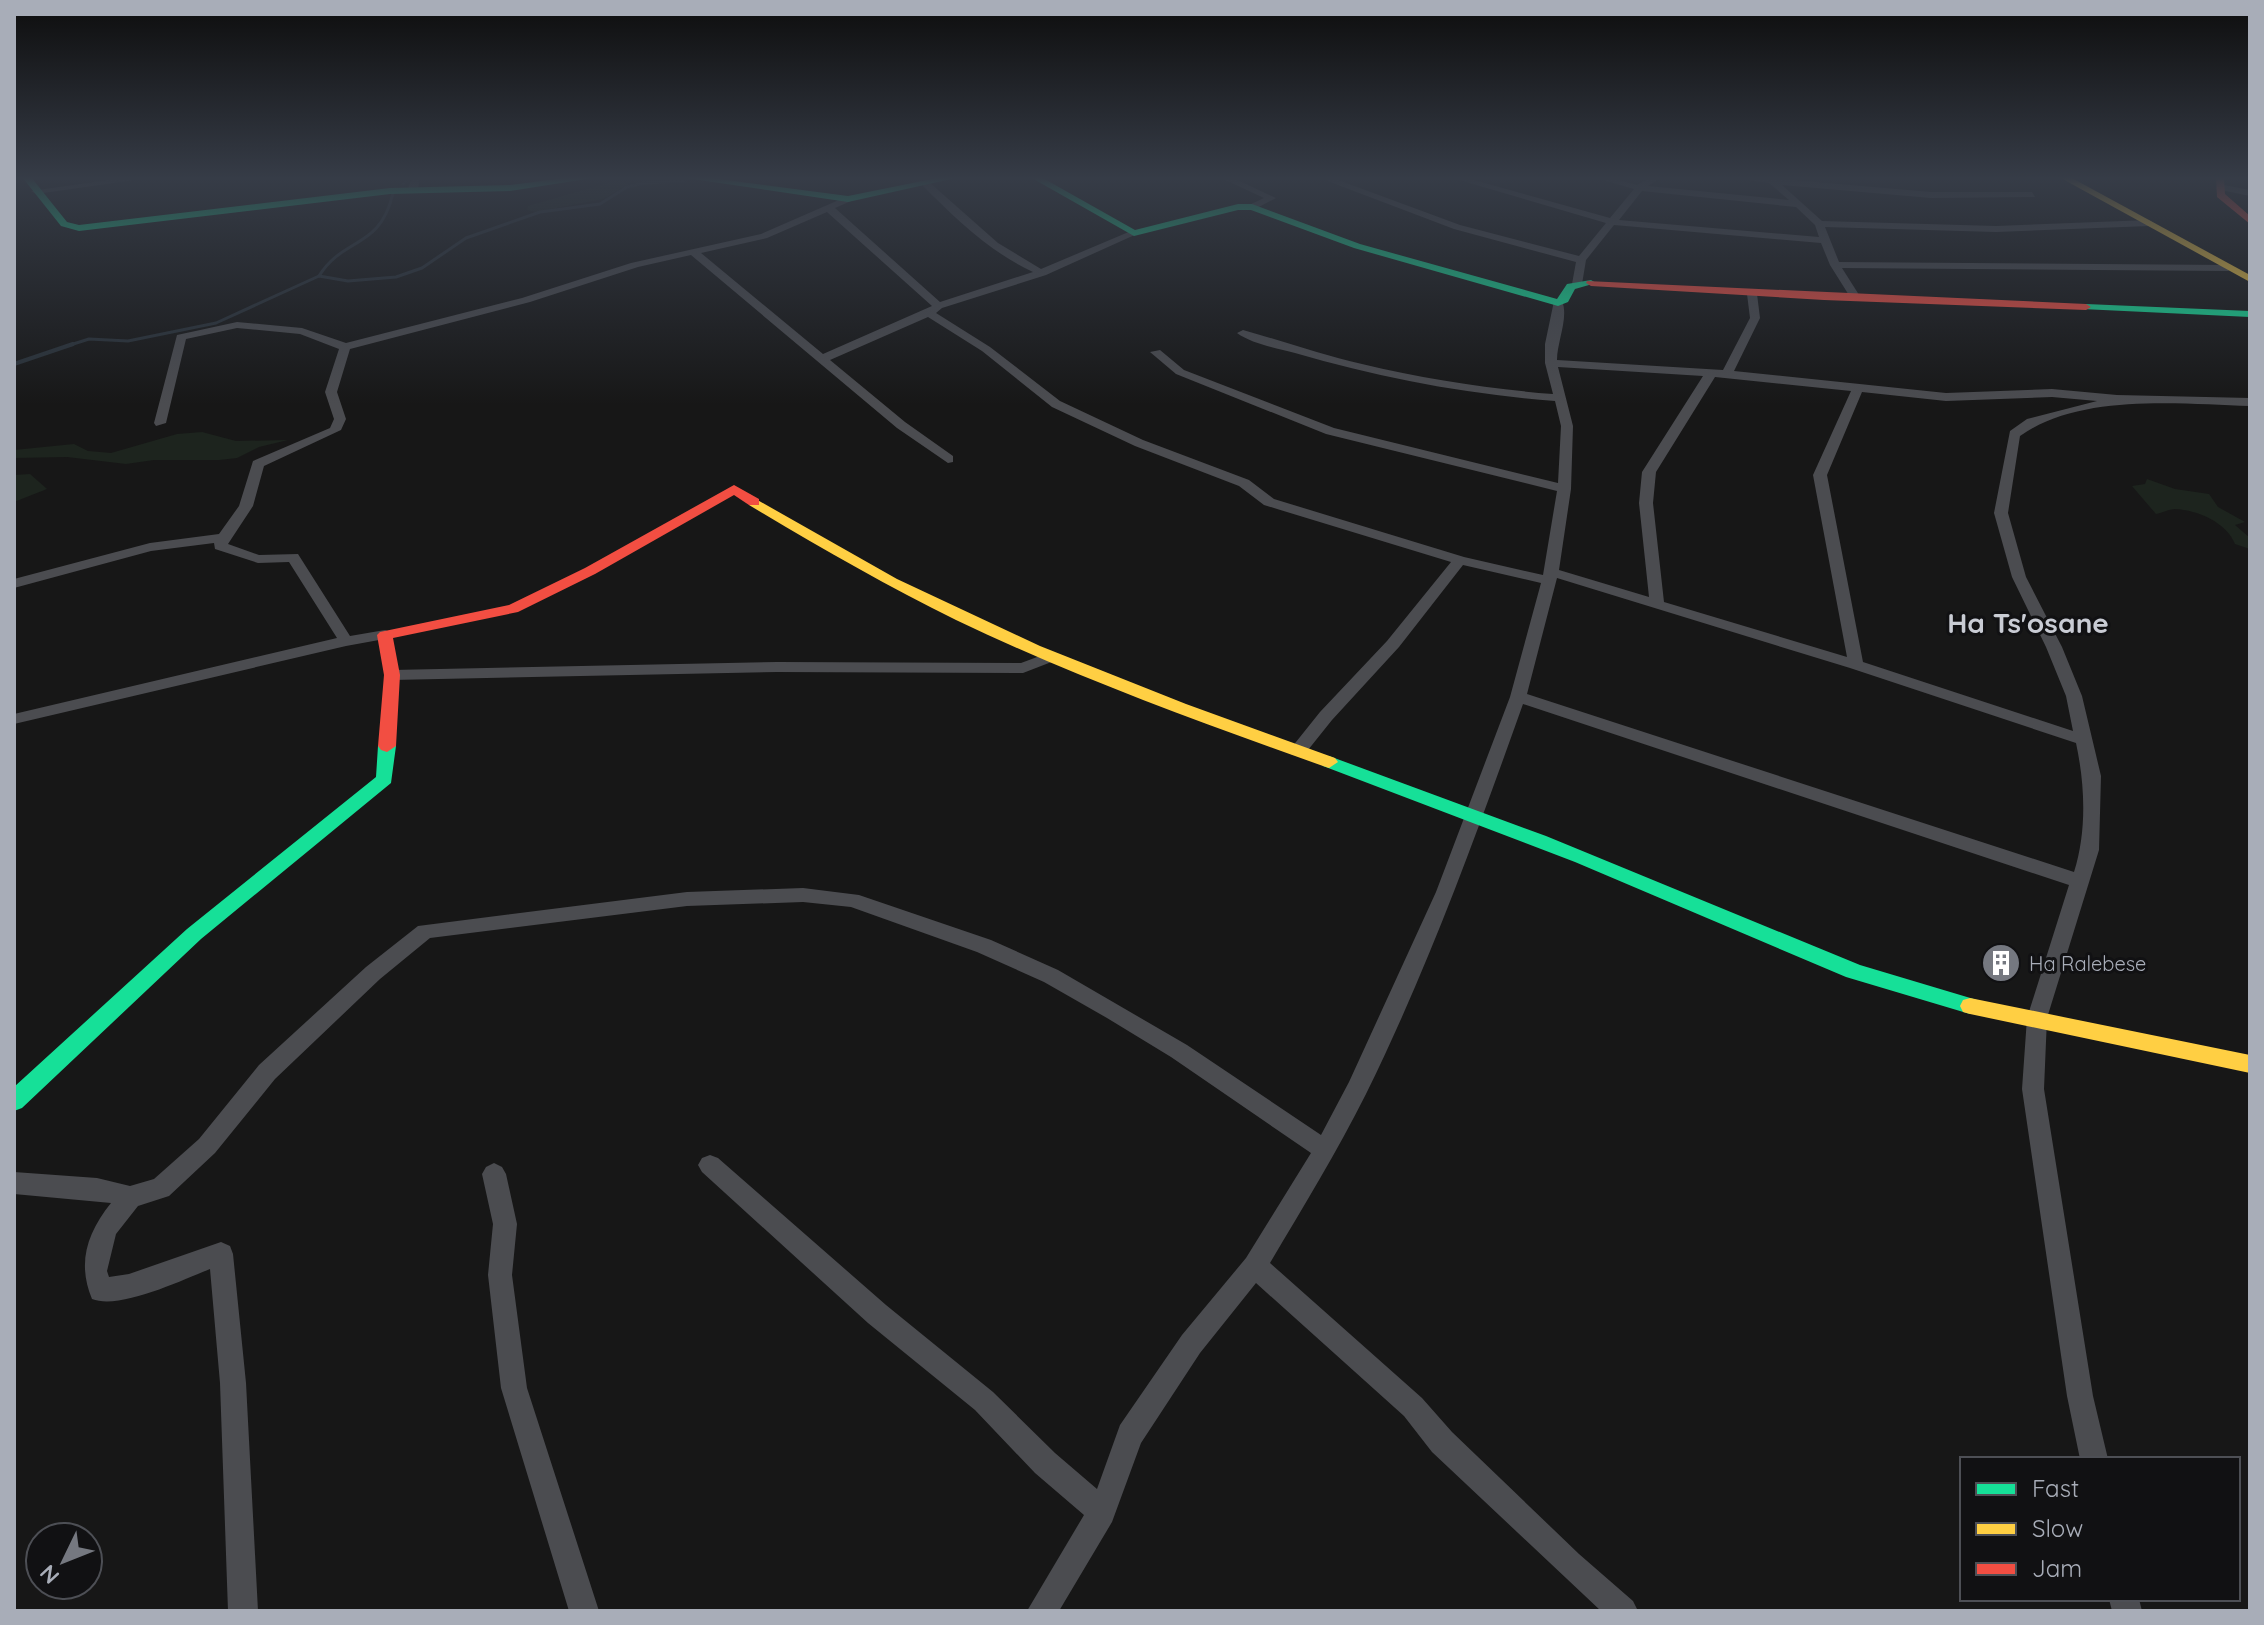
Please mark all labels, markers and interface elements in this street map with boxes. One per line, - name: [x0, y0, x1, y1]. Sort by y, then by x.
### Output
- district label: Ha Ts'osane: [1947, 605, 2109, 640]
- building icon: Ha Ralebese: [1980, 942, 2022, 984]
- place label: Ha Ralebese: [2029, 951, 2146, 976]
- legend: [1960, 1457, 2240, 1601]
- text: Fast: [2032, 1473, 2079, 1503]
- text: Slow: [2032, 1513, 2083, 1543]
- north arrow: [24, 1521, 104, 1601]
- text: Jam: [2032, 1553, 2082, 1583]
- text: N: [34, 1559, 65, 1590]

